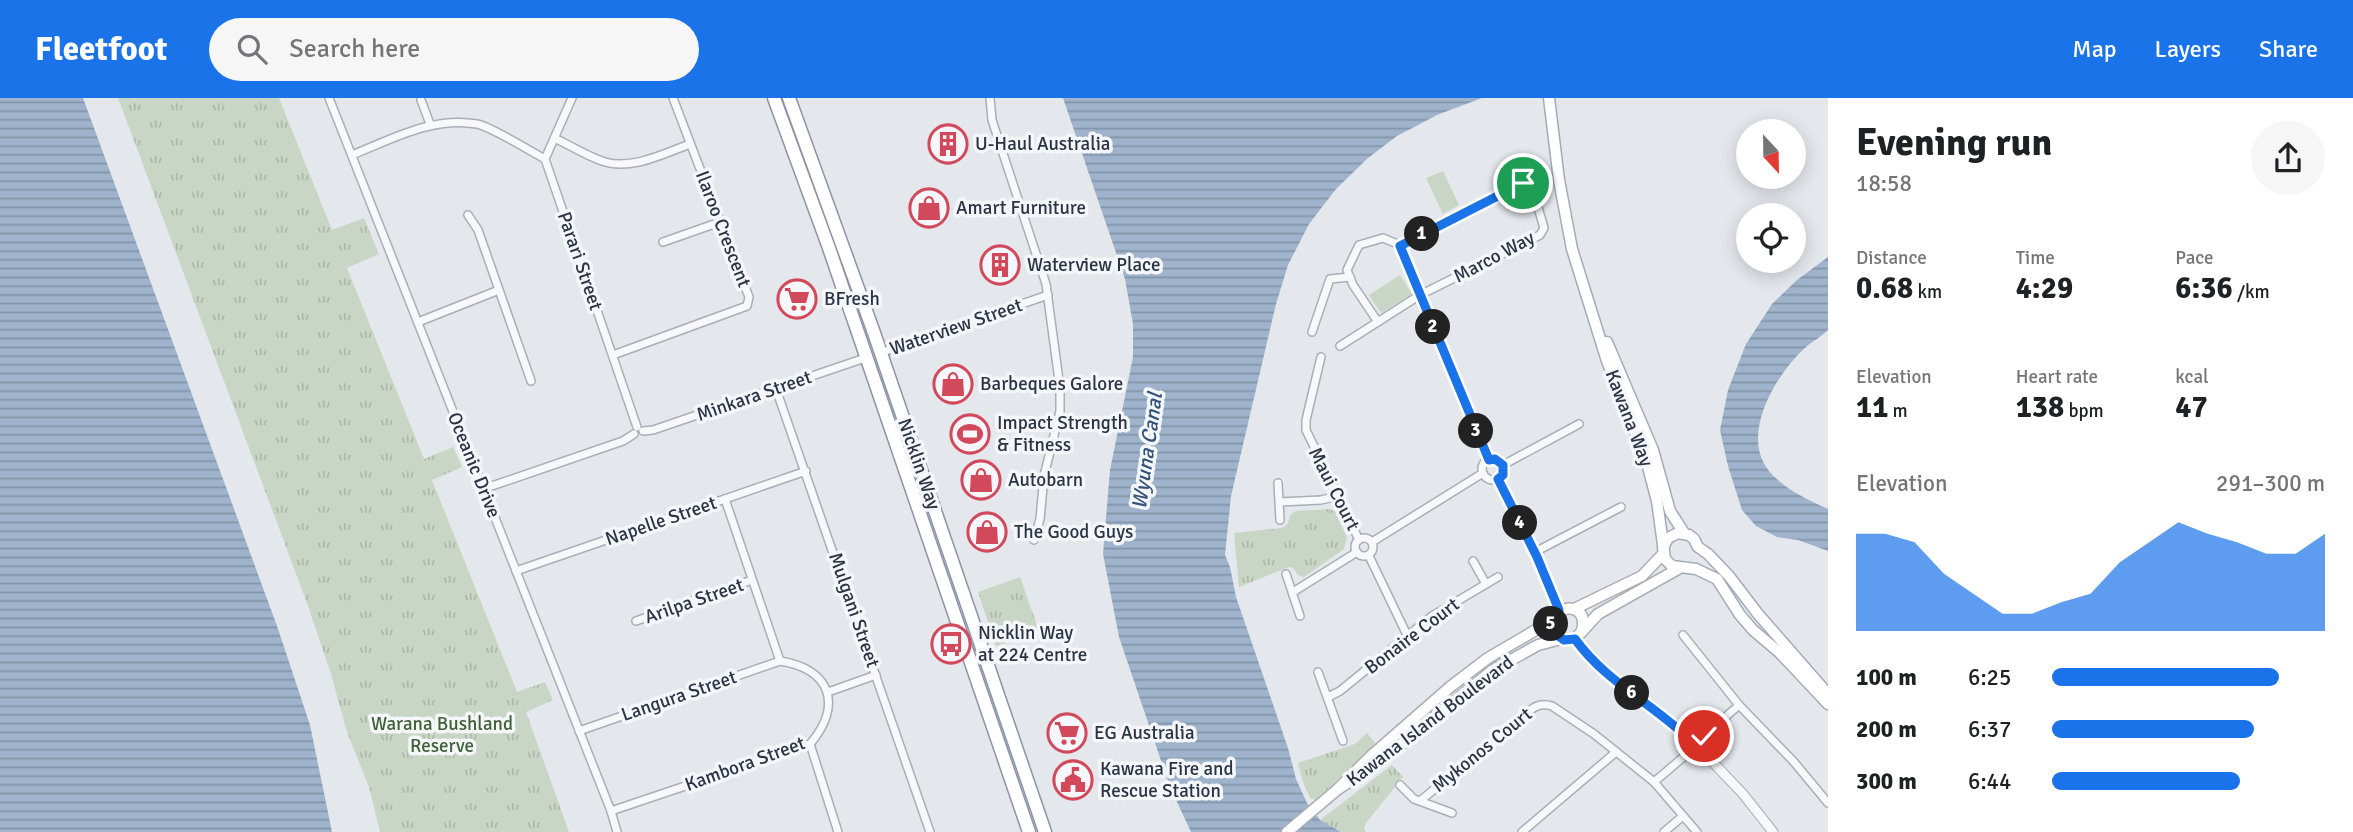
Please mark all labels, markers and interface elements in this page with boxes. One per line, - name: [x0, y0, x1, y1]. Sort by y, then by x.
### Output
- search box: [209, 18, 699, 81]
- text: Fleetfoot: [35, 29, 167, 70]
- icon: search: [233, 30, 271, 68]
- text: Search here: [289, 33, 420, 65]
- text: Map: [2072, 34, 2117, 64]
- text: Layers: [2155, 34, 2221, 64]
- text: Share: [2259, 34, 2318, 64]
- north arrow: [1736, 119, 1806, 189]
- map controls: [1736, 119, 1806, 273]
- text: Evening run: [1856, 119, 2052, 166]
- button: share: [2251, 121, 2325, 195]
- building icon: U-Haul Australia: [927, 123, 969, 165]
- place label: U-Haul Australia: [975, 132, 1111, 156]
- pin: [1493, 153, 1553, 213]
- icon: arrive: [1504, 164, 1542, 202]
- street label: Ilaroo Crescent: [690, 167, 756, 291]
- text: 18:58: [1856, 169, 1912, 198]
- shop icon: Amart Furniture: [908, 187, 950, 229]
- place label: Amart Furniture: [956, 196, 1086, 220]
- button: locate: [1736, 203, 1806, 273]
- street label: Parari Street: [552, 209, 608, 314]
- pin: 1: [1404, 216, 1440, 252]
- text: 1: [1416, 221, 1427, 245]
- street label: Marco Way: [1449, 226, 1539, 288]
- building icon: Waterview Place: [979, 244, 1021, 286]
- text: Distance: [1856, 246, 1927, 270]
- text: Time: [2016, 246, 2055, 270]
- text: Pace: [2175, 246, 2214, 270]
- place label: Waterview Place: [1027, 253, 1160, 277]
- text: 0.68: [1856, 270, 1913, 307]
- text: 4:29: [2016, 270, 2073, 307]
- text: 6:36: [2175, 270, 2233, 307]
- supermarket icon: BFresh: [776, 278, 818, 320]
- text: km: [1913, 280, 1942, 304]
- text: /km: [2233, 280, 2270, 304]
- place label: BFresh: [824, 287, 880, 311]
- street label: Waterview Street: [887, 293, 1026, 361]
- pin: 2: [1416, 310, 1450, 344]
- text: 2: [1427, 314, 1438, 338]
- shop icon: Barbeques Galore: [932, 363, 974, 405]
- street label: Minkara Street: [693, 365, 815, 427]
- text: Elevation: [1856, 365, 1932, 389]
- text: Heart rate: [2016, 365, 2098, 389]
- text: kcal: [2175, 365, 2209, 389]
- street label: Kawana Way: [1600, 366, 1658, 470]
- place label: Barbeques Galore: [980, 372, 1123, 396]
- water label: Wyuna Canal: [1126, 389, 1168, 511]
- text: 11: [1856, 389, 1888, 426]
- text: 138: [2016, 389, 2064, 426]
- text: 47: [2175, 389, 2208, 426]
- text: m: [1888, 399, 1908, 423]
- text: bpm: [2064, 399, 2104, 423]
- street label: Oceanic Drive: [442, 409, 506, 521]
- place label: Impact Strength & Fitness: [997, 411, 1128, 457]
- sports icon: Impact Strength & Fitness: [949, 413, 991, 455]
- pin: 3: [1458, 414, 1494, 448]
- street label: Nicklin Way: [892, 415, 946, 513]
- text: 3: [1470, 418, 1481, 442]
- street label: Maui Court: [1303, 443, 1365, 535]
- shop icon: Autobarn: [960, 459, 1002, 501]
- place label: Autobarn: [1008, 468, 1083, 492]
- text: Elevation: [1856, 469, 1948, 498]
- text: 291–300 m: [2216, 469, 2325, 498]
- street label: Napelle Street: [602, 491, 720, 551]
- pin: 4: [1502, 506, 1538, 540]
- text: 4: [1514, 510, 1525, 534]
- shop icon: The Good Guys: [966, 511, 1008, 553]
- place label: The Good Guys: [1014, 520, 1133, 544]
- street label: Mulgani Street: [823, 549, 885, 671]
- street label: Arilpa Street: [641, 573, 747, 629]
- street label: Bonaire Court: [1360, 592, 1464, 679]
- pin: 5: [1534, 606, 1568, 642]
- text: 5: [1545, 611, 1556, 635]
- place label: Nicklin Way at 224 Centre: [978, 621, 1087, 667]
- bus stop icon: Nicklin Way at 224 Centre: [930, 623, 972, 665]
- street label: Kawana Island Boulevard: [1342, 650, 1518, 792]
- text: 100 m: [1856, 663, 1917, 692]
- text: 6:25: [1968, 663, 2011, 692]
- street label: Langura Street: [618, 665, 740, 727]
- pin: 6: [1614, 676, 1650, 710]
- text: 6: [1626, 680, 1637, 704]
- street label: Mykonos Court: [1427, 702, 1537, 798]
- pin: [1674, 706, 1734, 766]
- park label: Warana Bushland Reserve: [371, 712, 513, 758]
- supermarket icon: EG Australia: [1046, 712, 1088, 754]
- text: 200 m: [1856, 715, 1917, 744]
- text: 6:37: [1968, 715, 2011, 744]
- icon: check: [1685, 717, 1723, 755]
- place label: EG Australia: [1094, 721, 1195, 745]
- street label: Kambora Street: [682, 731, 809, 797]
- place label: Kawana Fire and Rescue Station: [1100, 757, 1234, 803]
- public building icon: Kawana Fire and Rescue Station: [1052, 759, 1094, 801]
- text: 300 m: [1856, 767, 1917, 796]
- text: 6:44: [1968, 767, 2011, 796]

